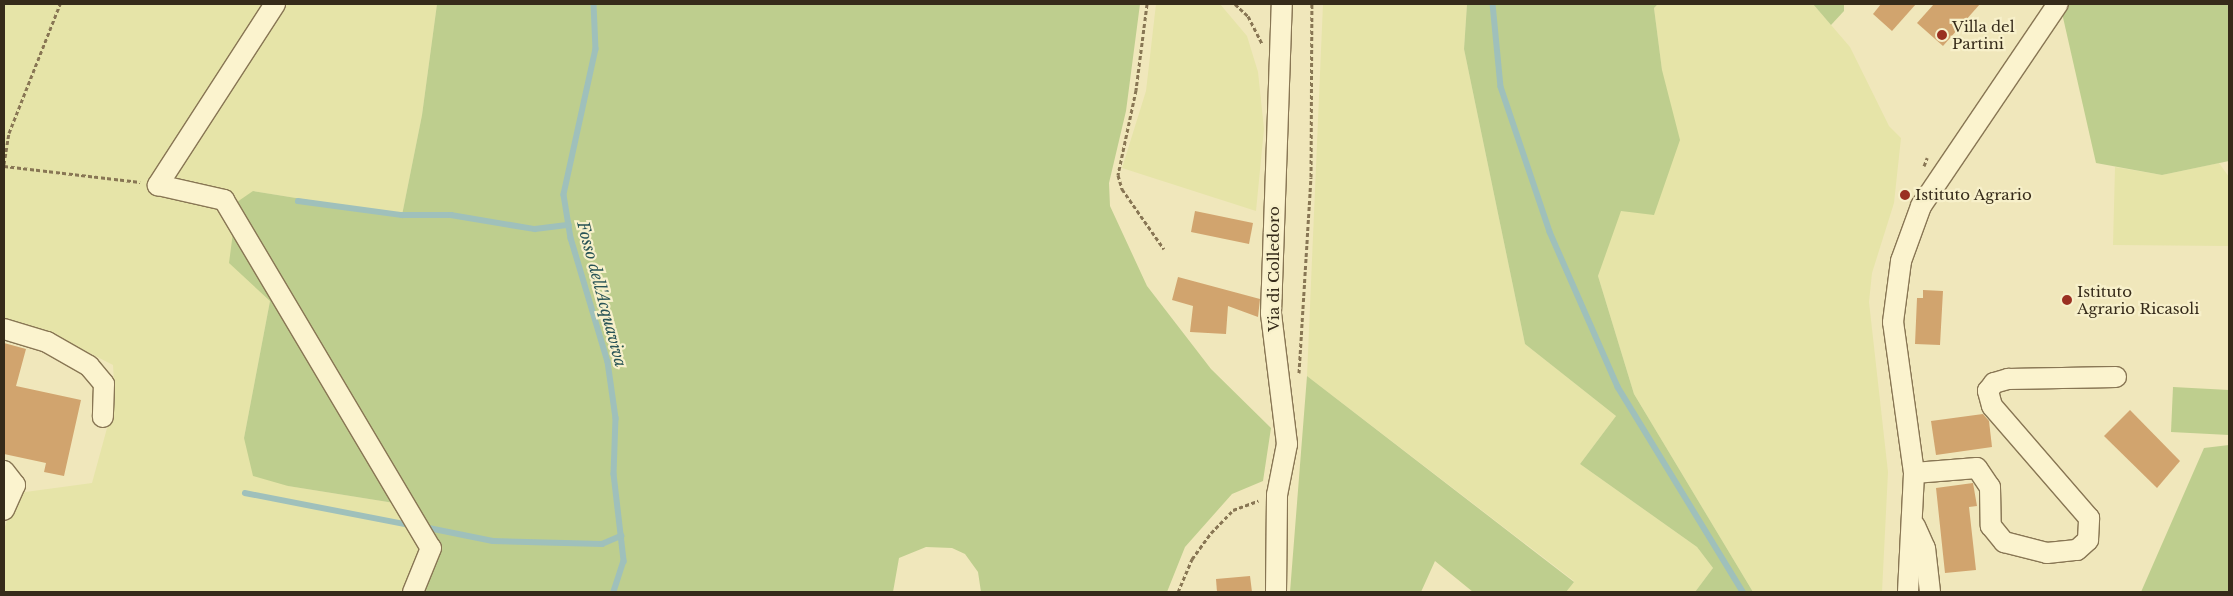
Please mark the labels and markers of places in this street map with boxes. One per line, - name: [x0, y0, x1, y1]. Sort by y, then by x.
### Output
- place label: Villa del Partini: [1952, 17, 2015, 52]
- marker: Villa del Partini: [1936, 29, 1948, 41]
- place label: Istituto Agrario: [1915, 186, 2032, 204]
- marker: Istituto Agrario: [1899, 189, 1911, 201]
- place label: Istituto Agrario Ricasoli: [2077, 282, 2199, 317]
- marker: Istituto Agrario Ricasoli: [2061, 294, 2073, 306]

